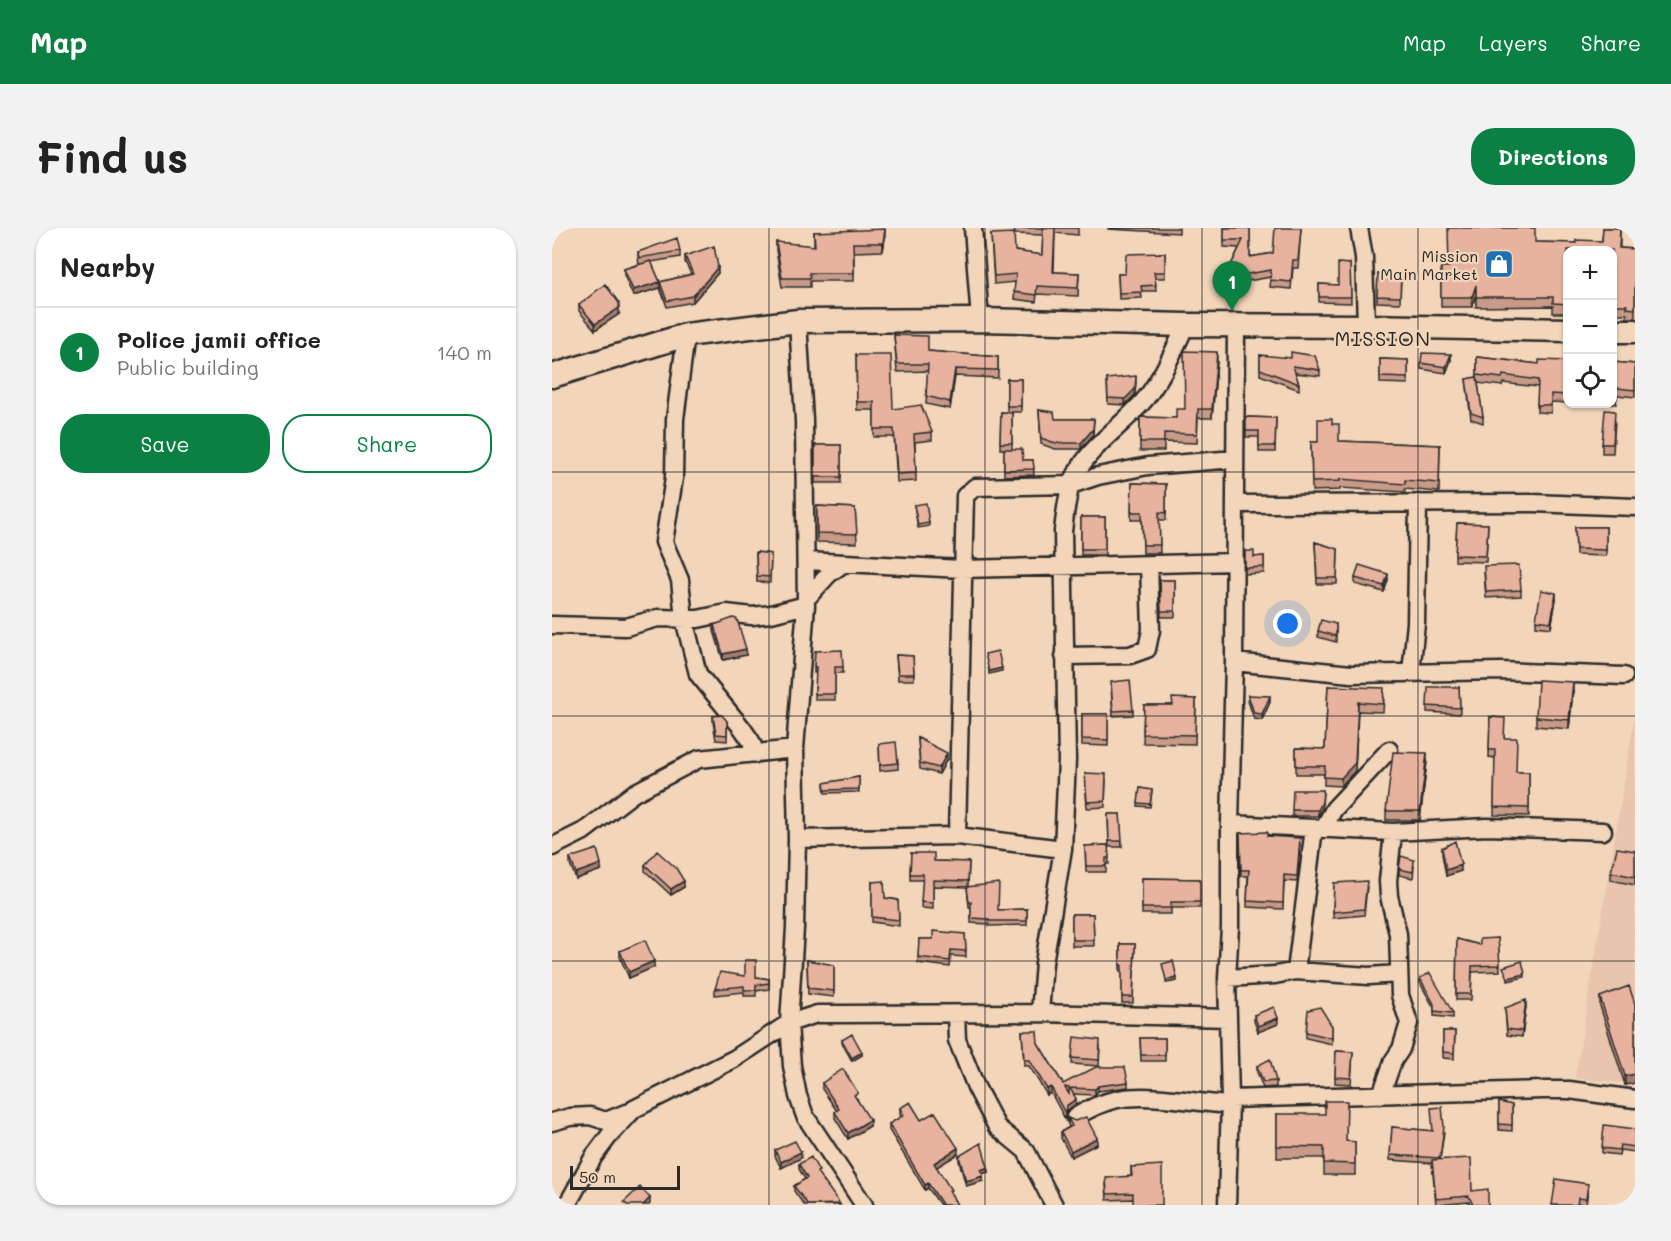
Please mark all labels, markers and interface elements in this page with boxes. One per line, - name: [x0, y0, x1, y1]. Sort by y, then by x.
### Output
- text: Map: [30, 24, 87, 60]
- text: Map: [1403, 29, 1446, 56]
- text: Layers: [1479, 29, 1548, 56]
- text: Share: [1581, 29, 1641, 56]
- button: Directions: [1471, 128, 1635, 185]
- text: Find us: [36, 129, 188, 184]
- place label: Mission Main Market: [1380, 245, 1478, 284]
- map controls: [1563, 246, 1617, 408]
- button: +: [1563, 246, 1617, 300]
- shop icon: Mission Main Market: [1483, 248, 1515, 280]
- text: Nearby: [60, 250, 155, 284]
- pin: 1: [1212, 262, 1252, 311]
- button: −: [1563, 300, 1617, 354]
- text: Police jamii office: [117, 325, 321, 354]
- district label: MISSION: [1334, 325, 1432, 351]
- text: 1: [75, 339, 84, 365]
- text: 140 m: [437, 339, 492, 365]
- text: Public building: [117, 354, 259, 380]
- button: locate: [1563, 354, 1617, 408]
- button: Save: [60, 414, 270, 473]
- button: Share: [282, 414, 492, 473]
- your location: [1273, 609, 1302, 638]
- scale bar: [570, 1163, 680, 1190]
- text: 50 m: [579, 1166, 616, 1187]

